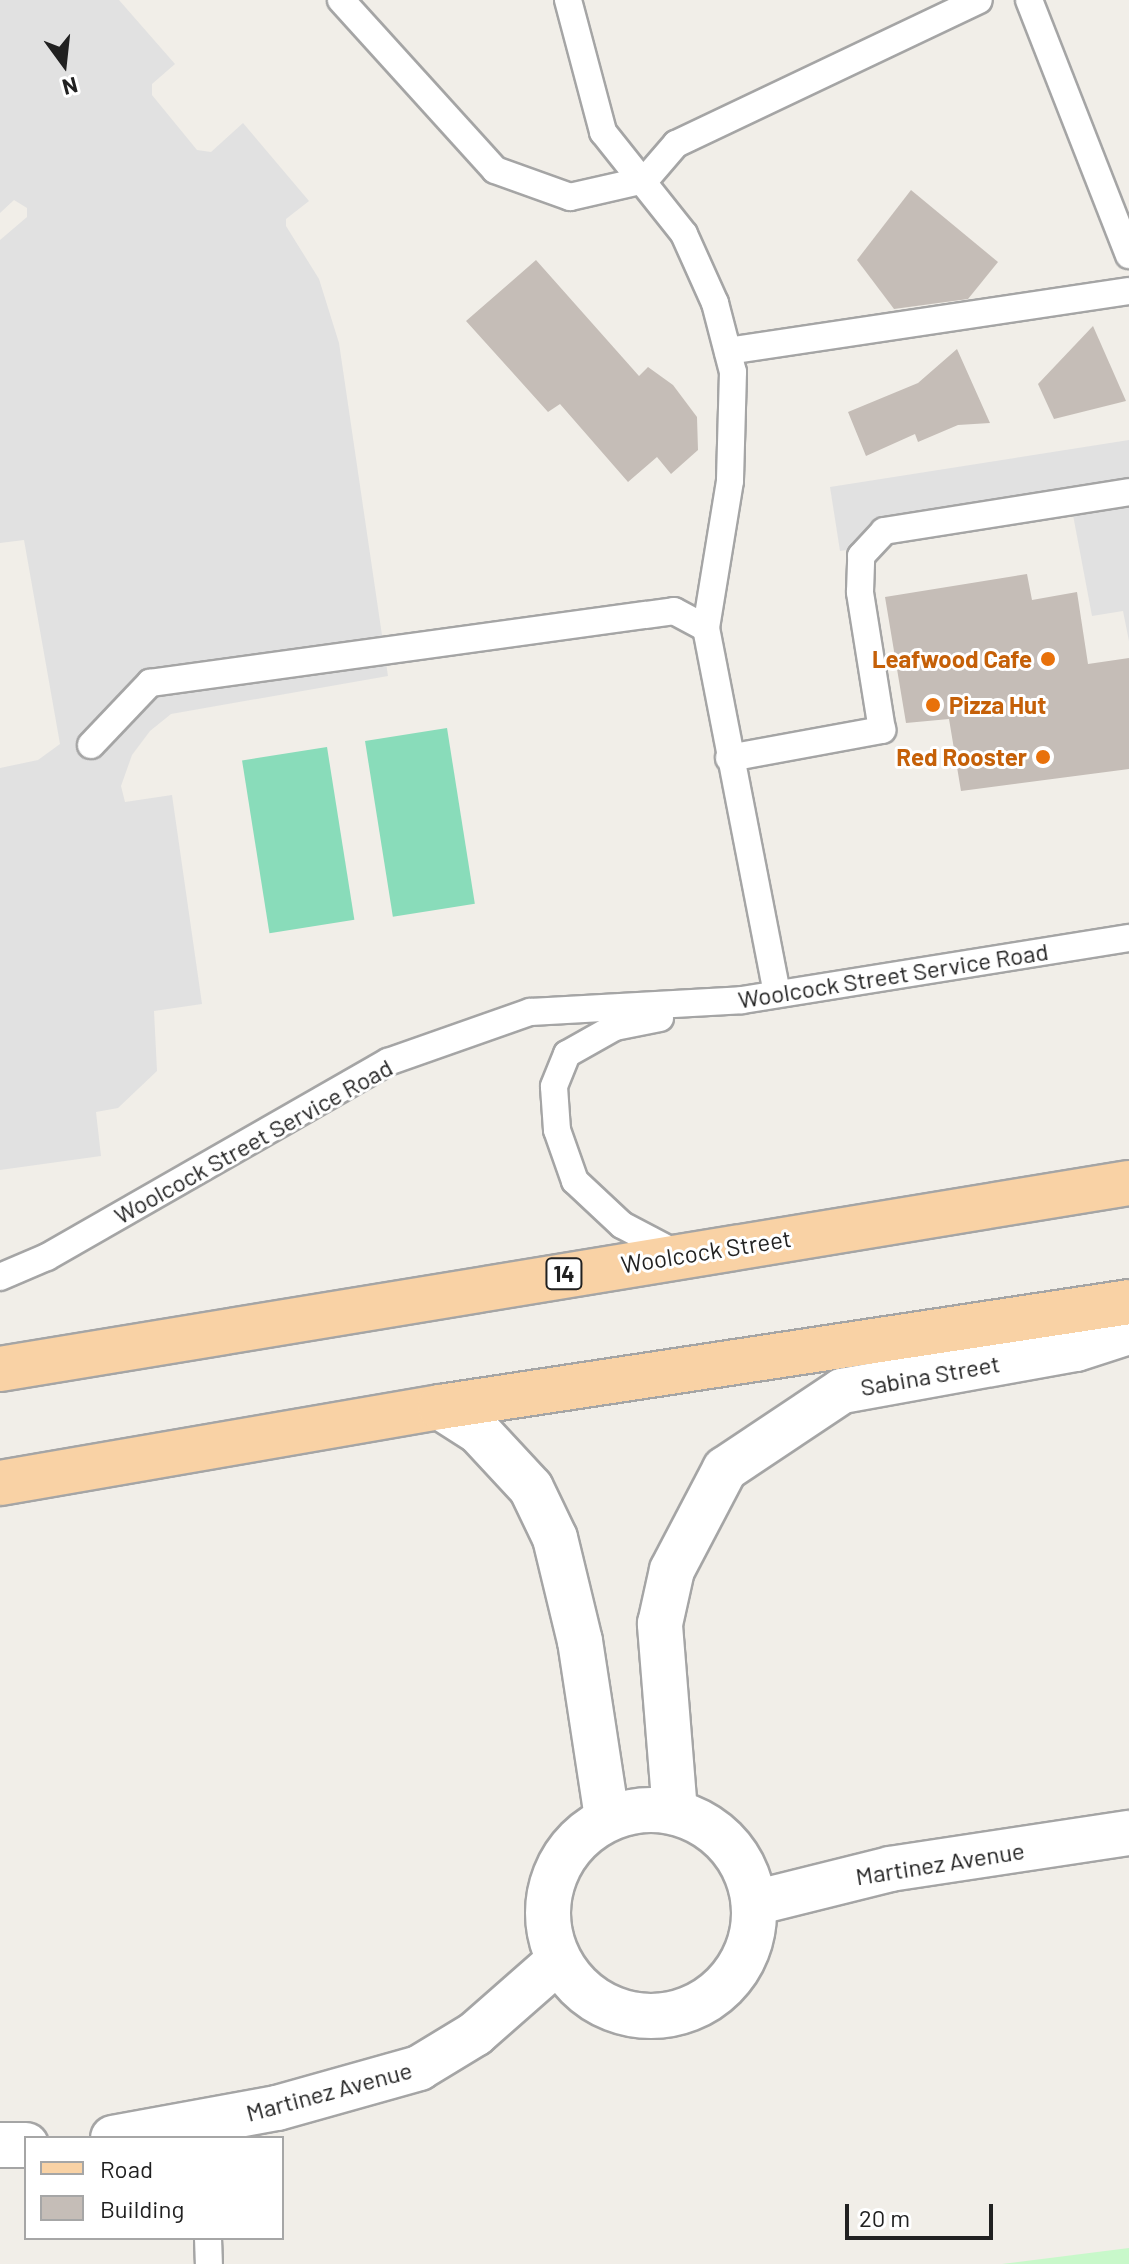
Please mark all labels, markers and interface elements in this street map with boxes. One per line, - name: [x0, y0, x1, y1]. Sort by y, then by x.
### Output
- north arrow: [24, 24, 104, 104]
- text: N: [60, 73, 81, 102]
- place label: Leafwood Cafe: [872, 645, 1032, 673]
- marker: Leafwood Cafe: [1039, 650, 1057, 668]
- place label: Pizza Hut: [949, 691, 1046, 719]
- marker: Pizza Hut: [924, 696, 942, 714]
- place label: Red Rooster: [896, 743, 1027, 771]
- marker: Red Rooster: [1034, 748, 1052, 766]
- street label: Woolcock Street Service Road: [736, 936, 1050, 1014]
- street label: Woolcock Street Service Road: [109, 1052, 397, 1230]
- street label: Woolcock Street: [619, 1223, 793, 1279]
- road number: 14: [544, 1256, 584, 1292]
- street label: Sabina Street: [858, 1349, 1002, 1401]
- street label: Martinez Avenue: [853, 1835, 1027, 1891]
- street label: Martinez Avenue: [243, 2055, 415, 2127]
- legend: [24, 2136, 284, 2240]
- text: Road: [100, 2154, 153, 2183]
- scale bar: [849, 2188, 997, 2238]
- text: Building: [100, 2194, 184, 2223]
- text: 20 m: [859, 2203, 910, 2232]

